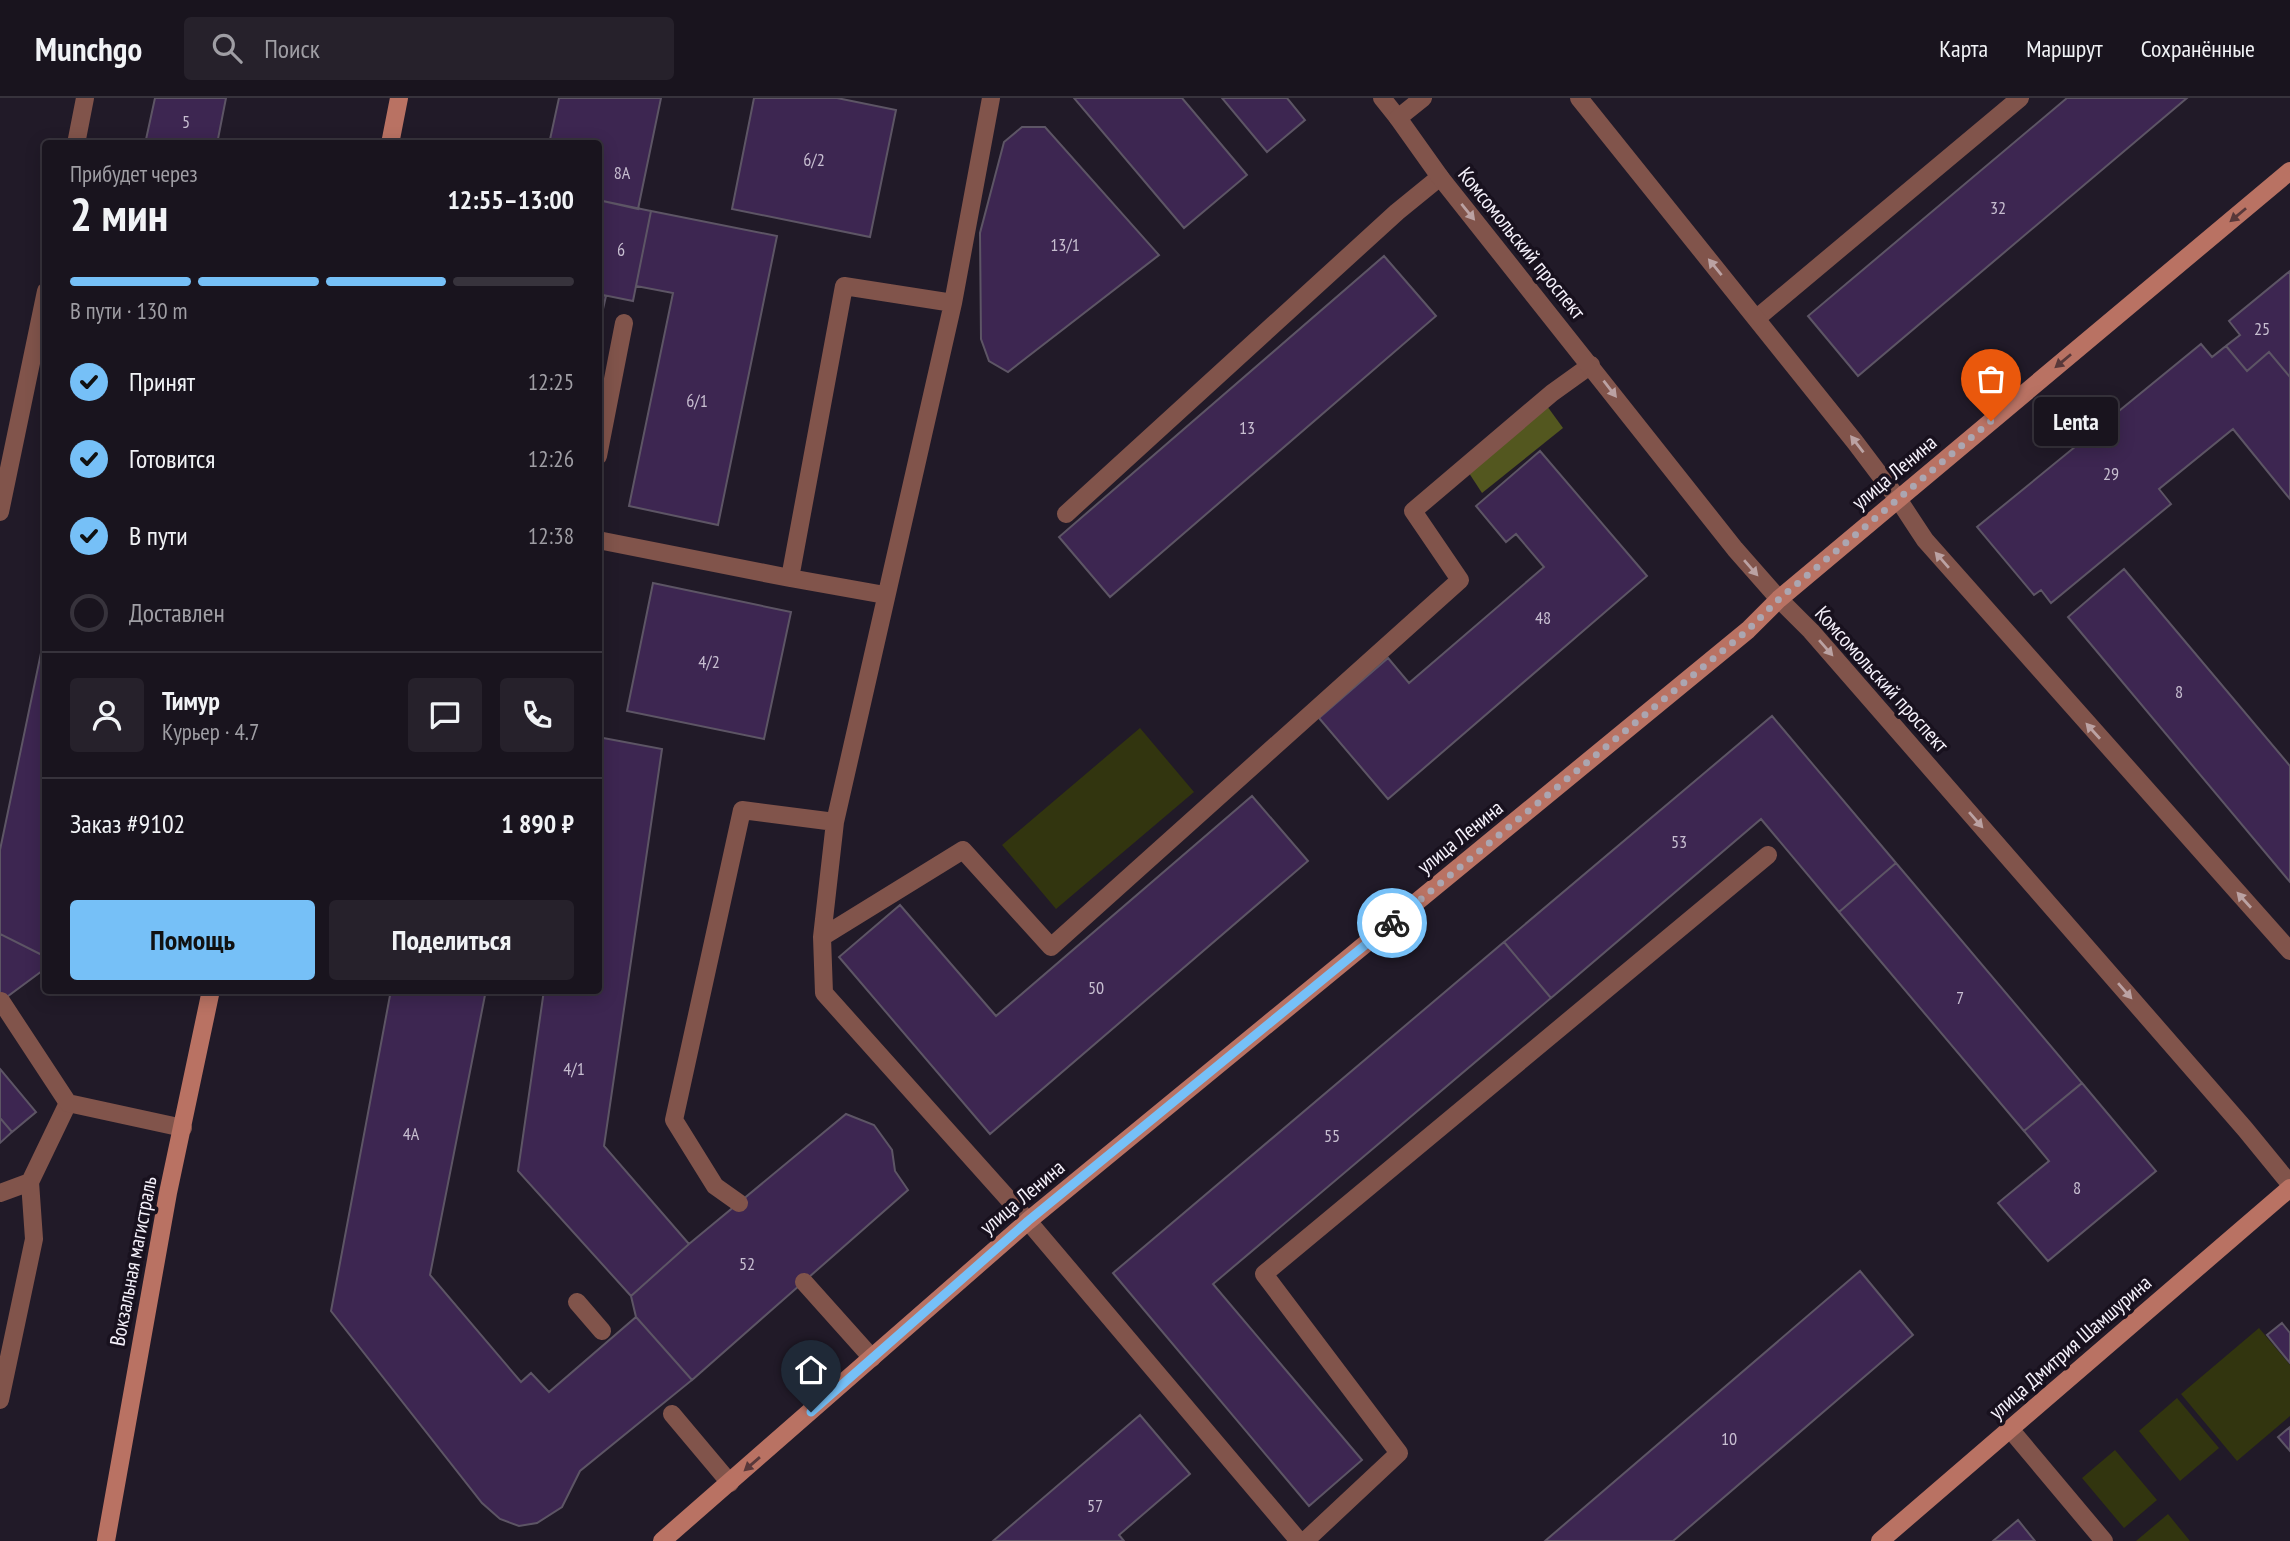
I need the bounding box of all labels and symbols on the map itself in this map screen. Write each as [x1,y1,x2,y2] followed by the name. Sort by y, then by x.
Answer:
[182,110,190,133] house number: 5
[803,148,825,171] house number: 6/2
[614,161,631,184] house number: 8А
[1452,162,1592,325] street label: Комсомольский проспект
[1990,196,2006,219] house number: 32
[1460,203,1475,220] one-way arrow
[2229,207,2246,222] one-way arrow
[1050,233,1080,256] house number: 13/1
[617,238,625,261] house number: 6
[1708,258,1723,275] one-way arrow
[2254,317,2270,340] house number: 25
[1961,349,2021,421] pin
[2054,353,2072,369] one-way arrow
[1603,380,1618,398] one-way arrow
[686,389,708,412] house number: 6/1
[2033,396,2117,446] callout: Lenta
[1239,416,1255,439] house number: 13
[1846,429,1942,515] street label: улица Ленина
[1850,436,1865,454] one-way arrow
[2103,462,2119,485] house number: 29
[1934,551,1950,569] one-way arrow
[1743,559,1759,577] one-way arrow
[1809,600,1955,758] street label: Комсомольский проспект
[1535,606,1551,629] house number: 48
[1818,639,1834,657] one-way arrow
[698,650,720,673] house number: 4/2
[2175,680,2183,703] house number: 8
[2085,722,2101,739] one-way arrow
[1412,794,1508,880] street label: улица Ленина
[1968,811,1983,828] one-way arrow
[1671,830,1687,853] house number: 53
[1357,888,1427,958] courier
[2237,892,2253,909] one-way arrow
[1088,976,1104,999] house number: 50
[2117,982,2133,1000] one-way arrow
[1956,986,1964,1009] house number: 7
[563,1057,585,1080] house number: 4/1
[403,1122,420,1145] house number: 4А
[1324,1124,1340,1147] house number: 55
[974,1154,1070,1240] street label: улица Ленина
[103,1174,163,1348] street label: Вокзальная магистраль
[2073,1176,2081,1199] house number: 8
[739,1252,755,1275] house number: 52
[1983,1269,2157,1425] street label: улица Дмитрия Шамшурина
[781,1340,841,1412] pin
[1721,1427,1737,1450] house number: 10
[743,1456,761,1472] one-way arrow
[1087,1494,1103,1517] house number: 57

